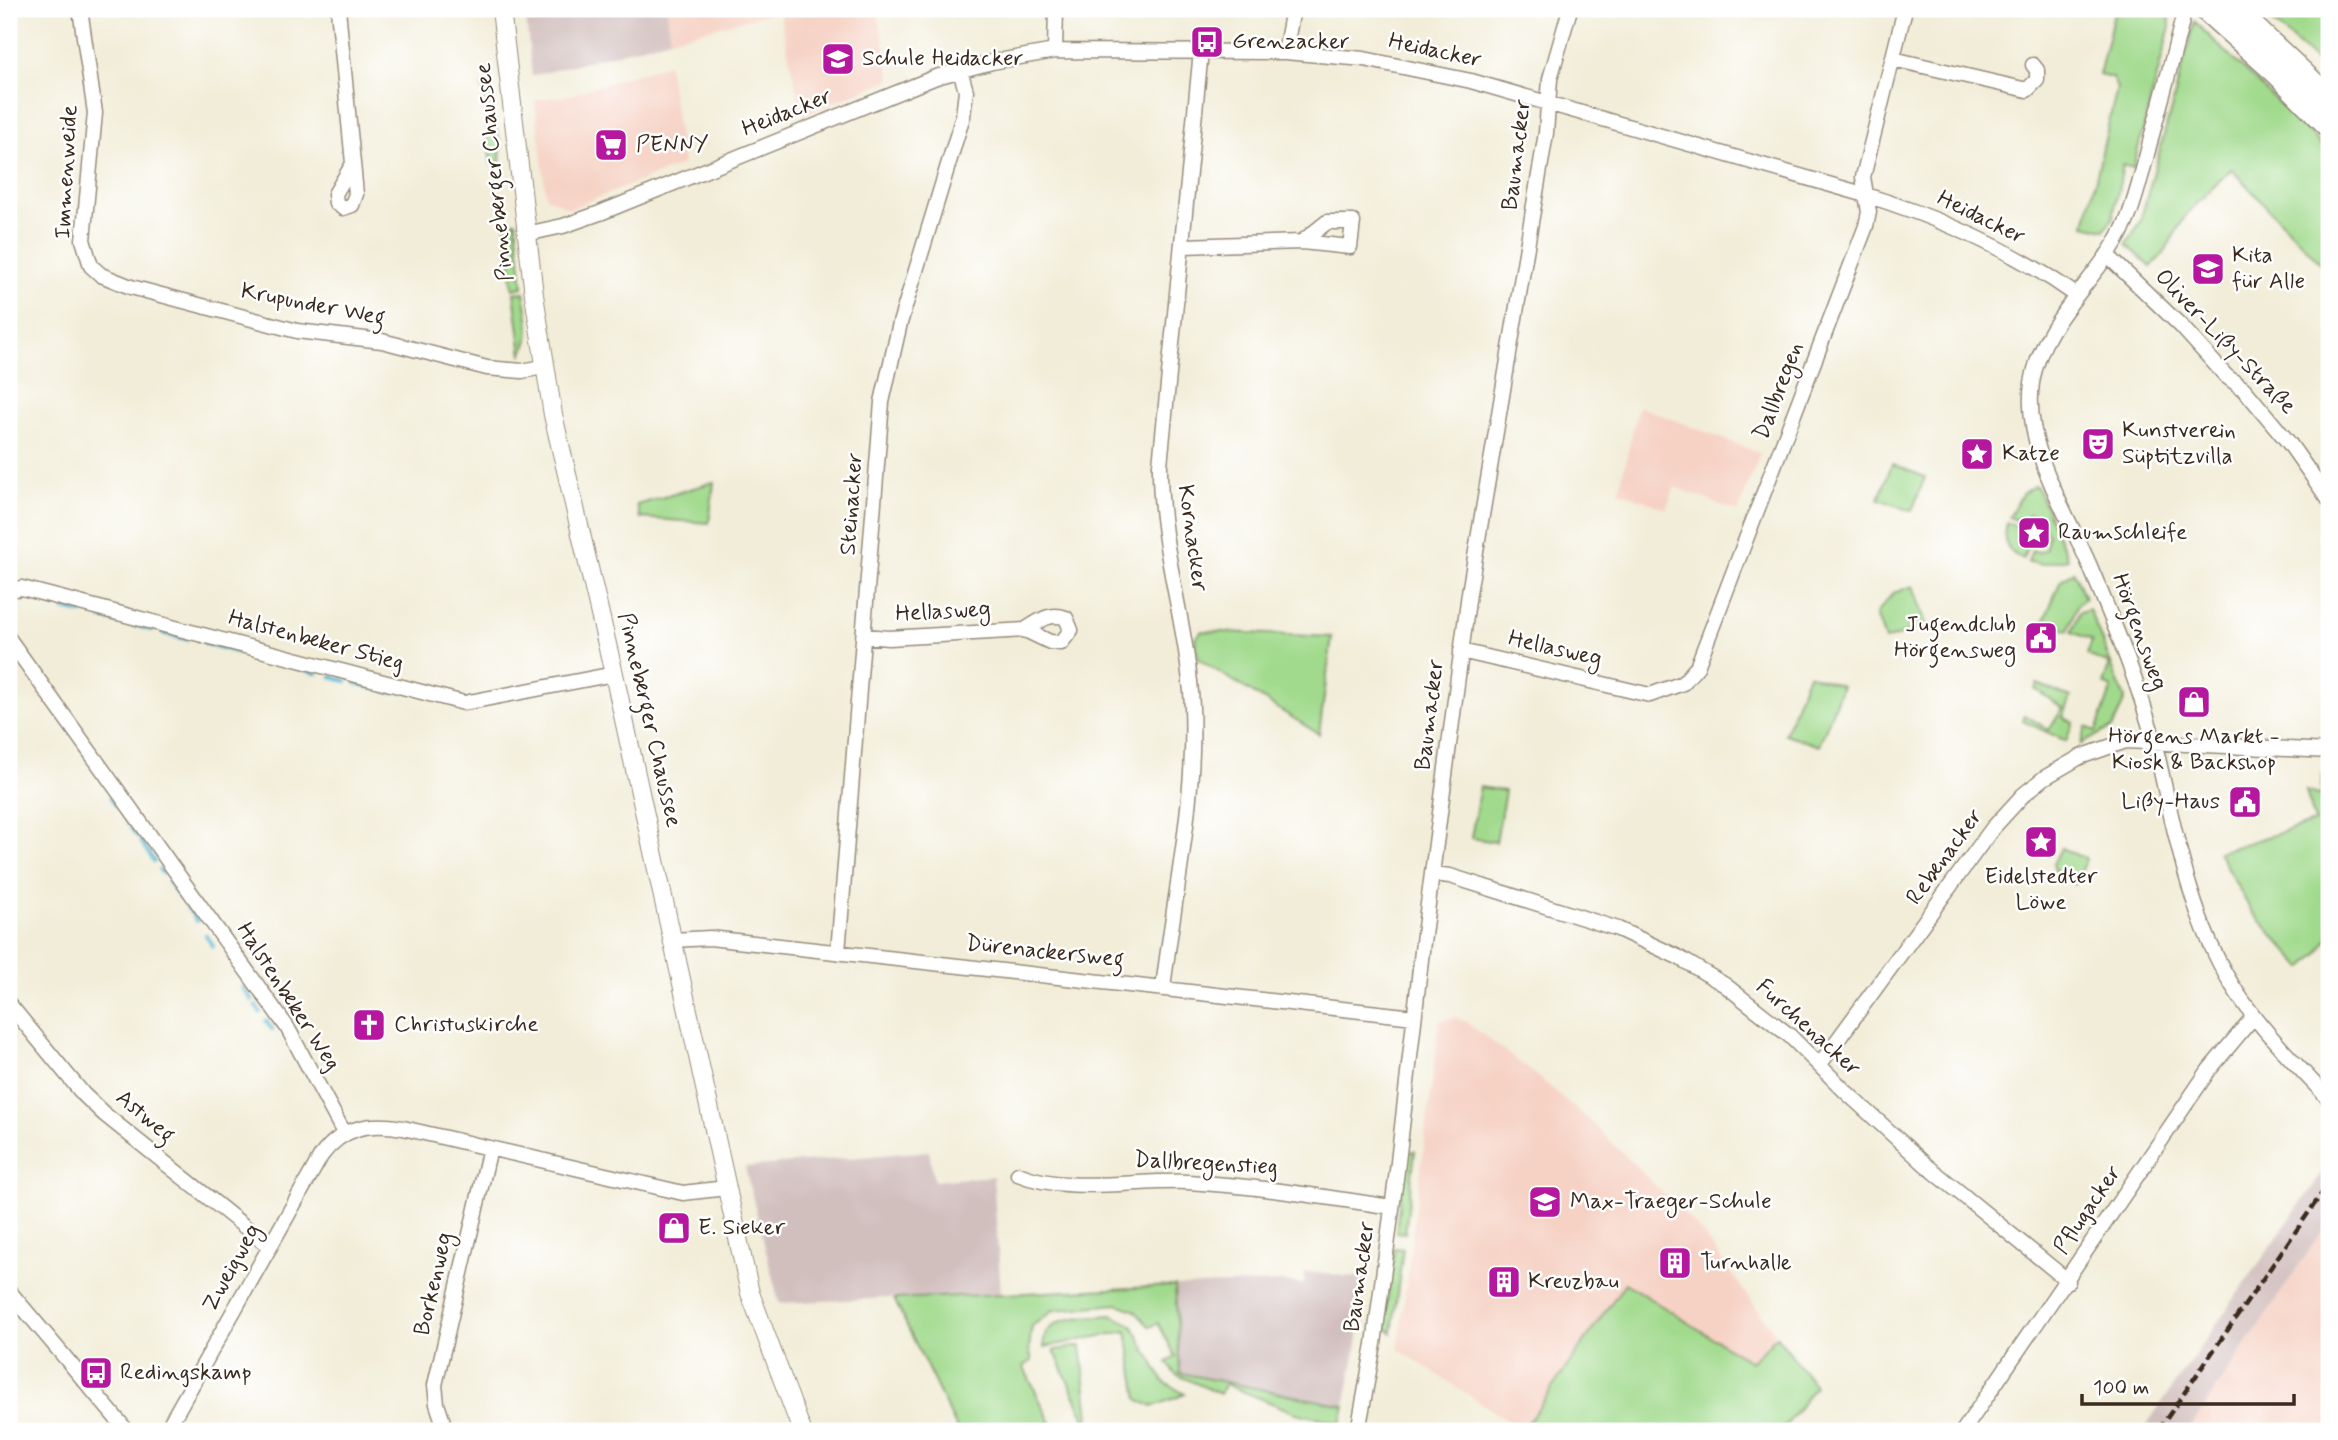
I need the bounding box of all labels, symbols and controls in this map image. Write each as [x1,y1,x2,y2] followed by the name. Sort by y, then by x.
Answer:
[1188,23,1226,61] bus stop icon: Grenzacker
[1386,26,1485,76] street label: Heidacker
[1232,27,1350,57] place label: Grenzacker
[819,40,857,78] school or university icon: Schule Heidacker
[862,44,1024,74] place label: Schule Heidacker
[469,61,523,283] street label: Pinneberger Chaussee
[738,81,837,145] street label: Heidacker
[1495,98,1539,212] street label: Baumacker
[49,104,85,240] street label: Immenweide
[592,126,630,164] supermarket icon: PENNY
[636,130,709,160] place label: PENNY
[1932,184,2030,252] street label: Heidacker
[2232,241,2305,297] place label: Kita für Alle
[2189,250,2227,288] school or university icon: Kita für Alle
[2148,263,2302,421] street label: Oliver-Lißy-Straße
[238,276,388,336] street label: Krupunder Weg
[1747,338,1813,445] street label: Dallbregen
[2122,416,2236,472] place label: Kunstverein Süptitzvilla
[2079,425,2117,463] theatre icon: Kunstverein Süptitzvilla
[1958,435,1996,473] place icon: Katze
[2002,439,2060,469] place label: Katze
[833,451,871,556] street label: Steinacker
[1170,483,1214,594] street label: Kornacker
[2015,514,2053,552] place icon: Raumschleife
[2058,518,2187,548] place label: Raumschleife
[2102,570,2174,695] street label: Hörgensweg
[895,595,991,631] street label: Hellasweg
[225,603,407,679] street label: Halstenbeker Stieg
[608,610,688,831] street label: Pinneberger Chaussee
[1894,610,2016,668] place label: Jugendclub Hörgensweg
[2022,619,2060,657] public building icon: Jugendclub Hörgensweg
[1505,624,1605,676] street label: Hellasweg
[1408,658,1452,772] street label: Baumacker
[2175,683,2213,721] shop icon: Hörgens Markt - Kiosk & Backshop
[2108,722,2280,778] place label: Hörgens Markt - Kiosk & Backshop
[2226,783,2264,821] public building icon: Lißy-Haus
[2121,787,2220,817] place label: Lißy-Haus
[1900,802,1990,911] street label: Rebenacker
[2022,823,2060,861] place icon: Eidelstedter Löwe
[1984,862,2098,918] place label: Eidelstedter Löwe
[229,917,347,1077] street label: Halstenbeker Weg
[964,929,1126,977] street label: Dürenackersweg
[1749,973,1867,1084] street label: Furchenacker
[350,1006,388,1044] church icon: Christuskirche
[394,1010,539,1040] place label: Christuskirche
[108,1083,181,1152] street label: Astweg
[1133,1145,1279,1185] street label: Dallbregenstieg
[2047,1159,2129,1261] street label: Pflugacker
[1526,1183,1564,1221] school or university icon: Max-Traeger-Schule
[1570,1187,1772,1219] place label: Max-Traeger-Schule
[655,1209,693,1247] shop icon: E. Sieker
[698,1213,786,1243] place label: E. Sieker
[196,1219,270,1318] street label: Zweigweg
[1337,1219,1383,1334] street label: Baumacker
[408,1229,462,1339] street label: Borkenweg
[1656,1244,1694,1282] building icon: Turnhalle
[1700,1248,1792,1278] place label: Turnhalle
[1485,1263,1523,1301] building icon: Kreuzbau
[1528,1267,1619,1297] place label: Kreuzbau
[77,1354,115,1392] bus stop icon: Redingskamp
[120,1358,252,1388] place label: Redingskamp
[2082,1363,2294,1407] scale bar
[2093,1374,2149,1402] text: 100 m

